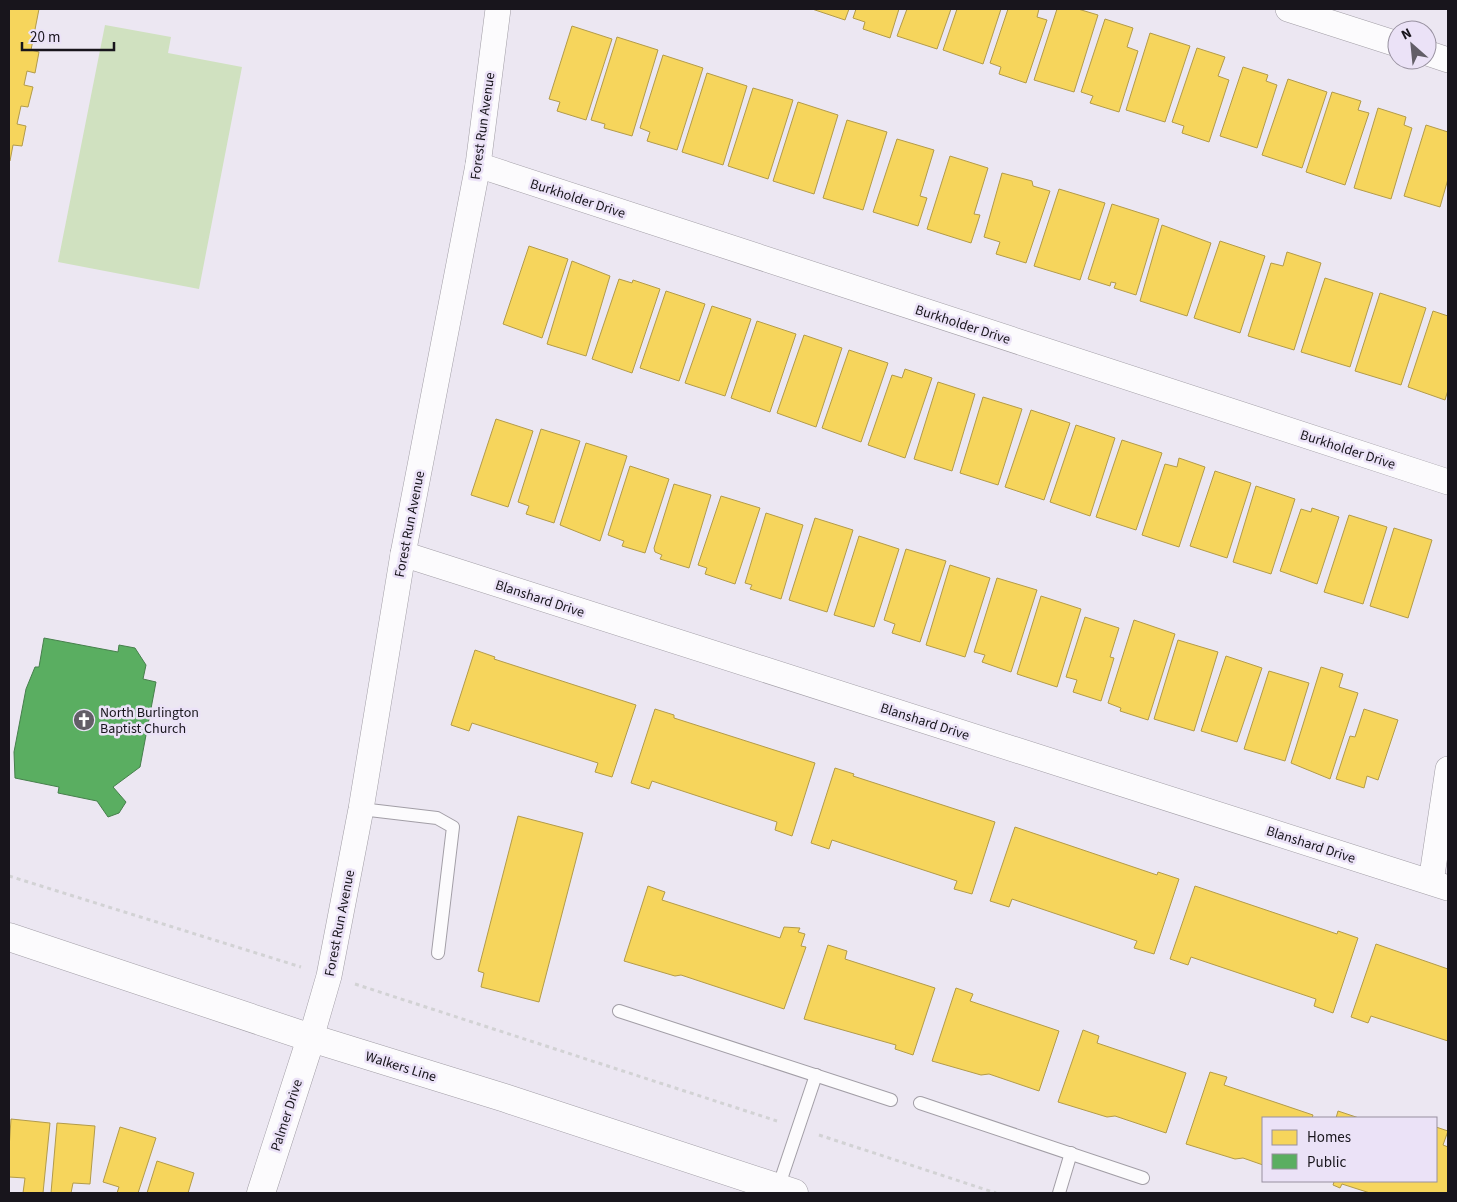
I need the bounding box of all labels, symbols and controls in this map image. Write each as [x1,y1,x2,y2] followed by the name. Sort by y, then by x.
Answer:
[22,20,115,52] scale bar
[1387,20,1437,70] north arrow
[1398,23,1415,45] text: N
[30,27,60,48] text: 20 m
[466,71,500,181] street label: Forest Run Avenue
[527,174,628,224] street label: Burkholder Drive
[912,300,1013,350] street label: Burkholder Drive
[1297,425,1398,475] street label: Burkholder Drive
[390,469,430,579] street label: Forest Run Avenue
[493,575,587,623] street label: Blanshard Drive
[878,698,972,746] street label: Blanshard Drive
[100,703,199,739] place label: North Burlington Baptist Church
[72,708,96,732] church icon: North Burlington Baptist Church
[1264,821,1358,869] street label: Blanshard Drive
[320,868,360,978] street label: Forest Run Avenue
[363,1047,439,1087] street label: Walkers Line
[266,1077,308,1154] street label: Palmer Drive
[1262,1117,1437,1182] legend
[1307,1127,1351,1148] text: Homes
[1307,1152,1346,1173] text: Public

